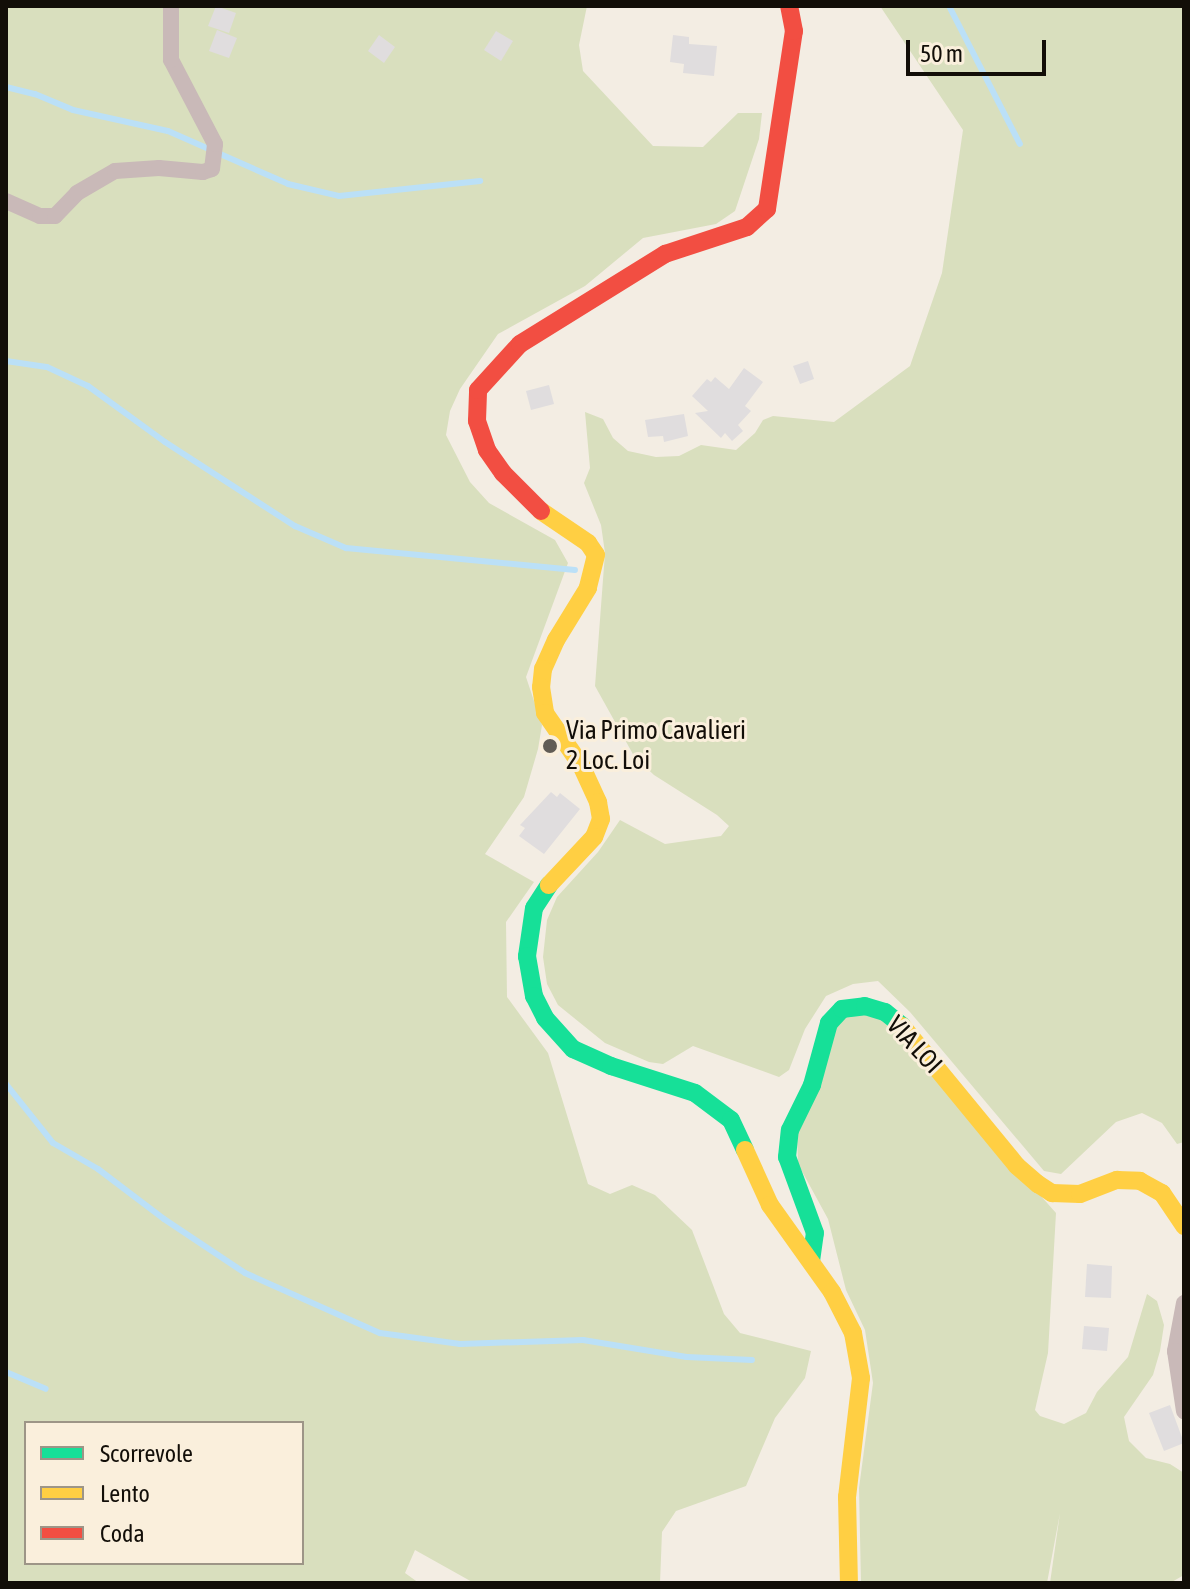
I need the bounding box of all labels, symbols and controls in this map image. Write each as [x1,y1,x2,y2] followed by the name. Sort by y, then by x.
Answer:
[910,24,1050,74] scale bar
[920,40,963,67] text: 50 m
[566,715,746,776] place label: Via Primo Cavalieri 2 Loc. Loi
[541,737,559,755] marker: Via Primo Cavalieri 2 Loc. Loi
[880,1010,948,1080] street label: VIA LOI
[24,1421,304,1565] legend
[100,1440,193,1467] text: Scorrevole
[100,1480,150,1507] text: Lento
[100,1520,145,1547] text: Coda

